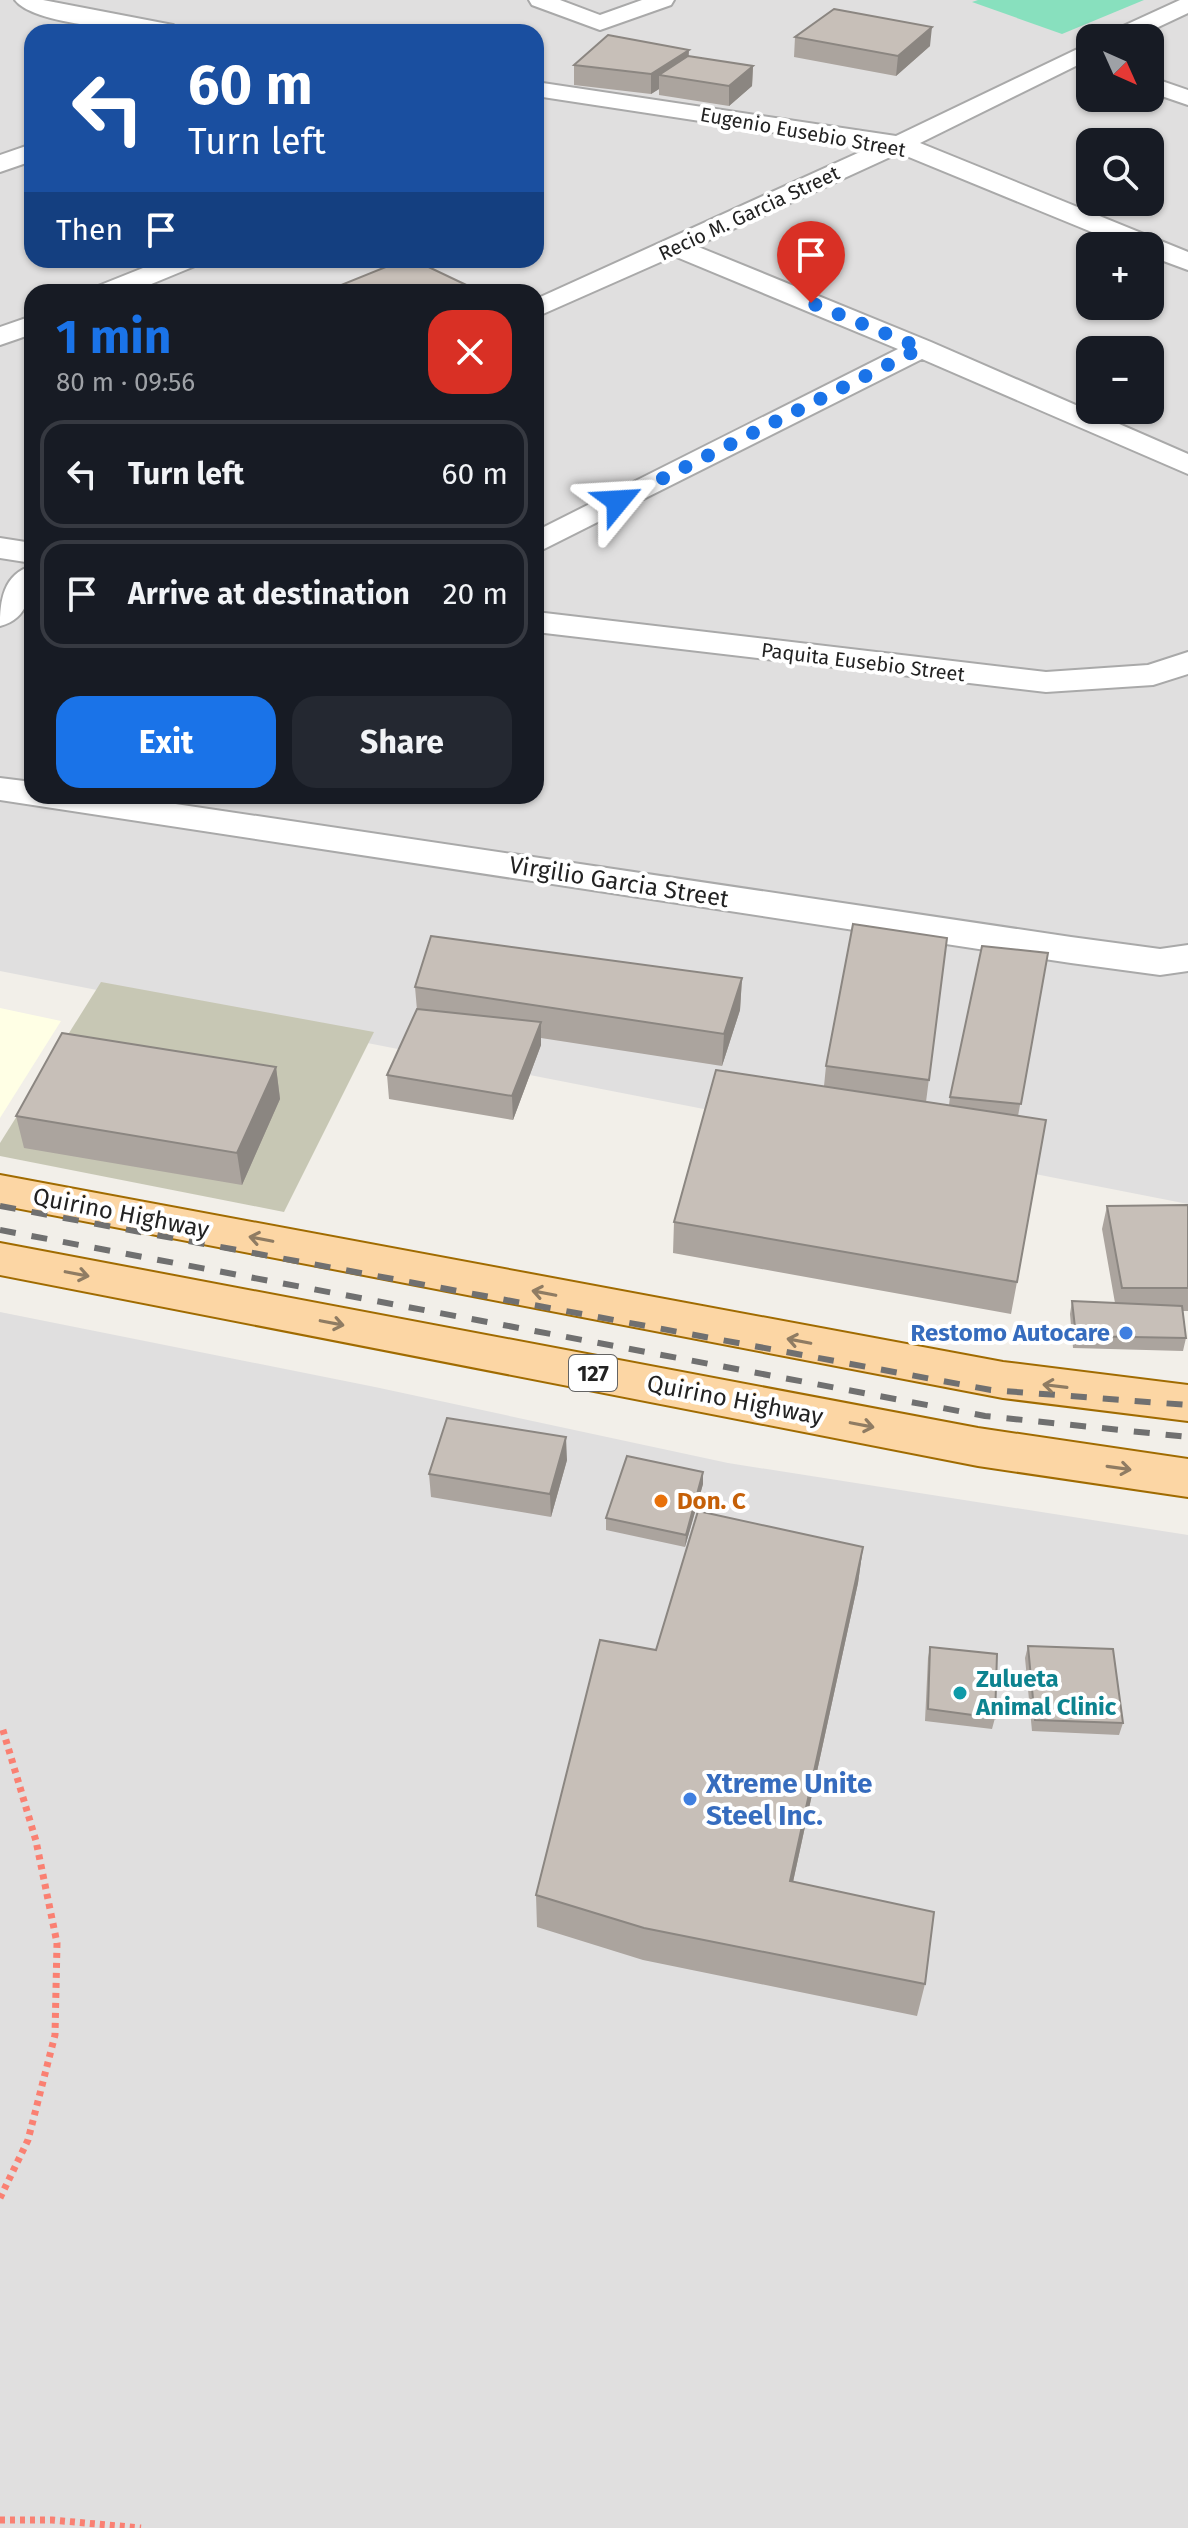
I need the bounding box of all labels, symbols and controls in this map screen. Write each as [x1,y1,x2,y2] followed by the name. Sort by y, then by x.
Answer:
[1076,24,1164,112] north arrow
[1076,24,1164,424] map controls
[188,52,313,119] text: 60 m
[56,56,160,160] icon: left
[698,102,908,162] street label: Eugenio Eusebio Street
[188,120,326,164] text: Turn left
[1076,128,1164,216] button: search
[655,160,844,265] street label: Recio M. Garcia Street
[139,208,183,252] icon: arrive
[56,212,123,248] text: Then
[777,221,845,303] pin
[1076,232,1164,320] button: +
[789,233,833,277] icon: arrive
[56,308,171,366] text: 1 min
[428,310,512,394] button: close
[1076,336,1164,424] button: −
[56,367,195,398] text: 80 m · 09:56
[60,452,104,496] icon: left
[128,456,244,492] text: Turn left
[442,456,508,492] text: 60 m
[576,459,660,543] position arrow
[60,572,104,616] icon: arrive
[128,576,410,612] text: Arrive at destination
[443,576,508,612] text: 20 m
[760,638,967,686] street label: Paquita Eusebio Street
[56,696,276,788] button: Exit
[292,696,512,788] button: Share
[507,851,731,913] street label: Virgilio Garcia Street
[31,1182,212,1244] street label: Quirino Highway
[248,1231,274,1246] one-way arrow
[63,1267,89,1282] one-way arrow
[531,1285,557,1300] one-way arrow
[319,1316,344,1331] one-way arrow
[911,1319,1110,1347] place label: Restomo Autocare
[1117,1324,1135,1342] marker: Restomo Autocare
[787,1333,812,1348] one-way arrow
[569,1355,617,1391] road number: 127
[645,1369,826,1431] street label: Quirino Highway
[1042,1379,1069,1394] one-way arrow
[849,1418,874,1433] one-way arrow
[1105,1461,1131,1476] one-way arrow
[677,1487,746,1515] place label: Don. C
[652,1492,670,1510] marker: Don. C
[975,1665,1117,1721] place label: Zulueta Animal Clinic
[951,1684,969,1702] marker: Zulueta Animal Clinic
[705,1767,872,1832] place label: Xtreme Unite Steel Inc.
[681,1790,699,1808] marker: Xtreme Unite Steel Inc.

